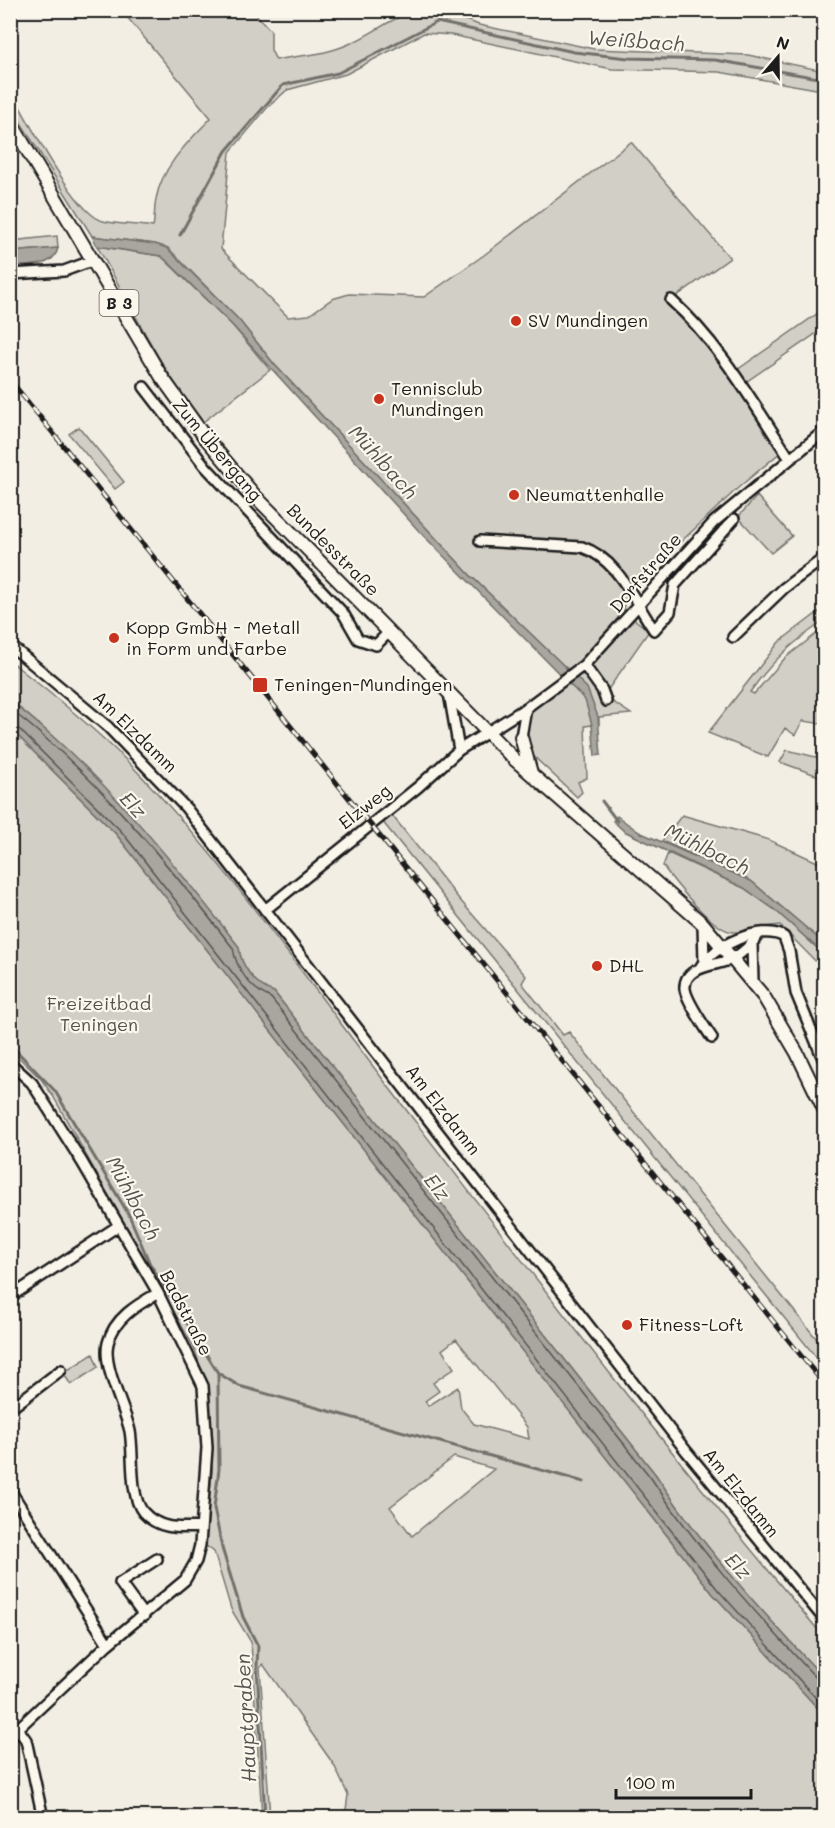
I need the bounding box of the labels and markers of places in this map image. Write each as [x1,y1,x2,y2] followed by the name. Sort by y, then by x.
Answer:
[528,308,648,332] place label: SV Mundingen
[509,314,523,328] marker: SV Mundingen
[391,376,484,421] place label: Tennisclub Mundingen
[372,392,386,406] marker: Tennisclub Mundingen
[526,482,664,506] place label: Neumattenhalle
[507,488,521,502] marker: Neumattenhalle
[126,615,300,660] place label: Kopp GmbH - Metall in Form und Farbe
[107,631,121,645] marker: Kopp GmbH - Metall in Form und Farbe
[274,672,452,696] place label: Teningen-Mundingen
[251,676,269,694] marker: Teningen-Mundingen
[609,953,644,977] place label: DHL
[590,959,604,973] marker: DHL
[639,1312,744,1336] place label: Fitness-Loft
[620,1318,634,1332] marker: Fitness-Loft

